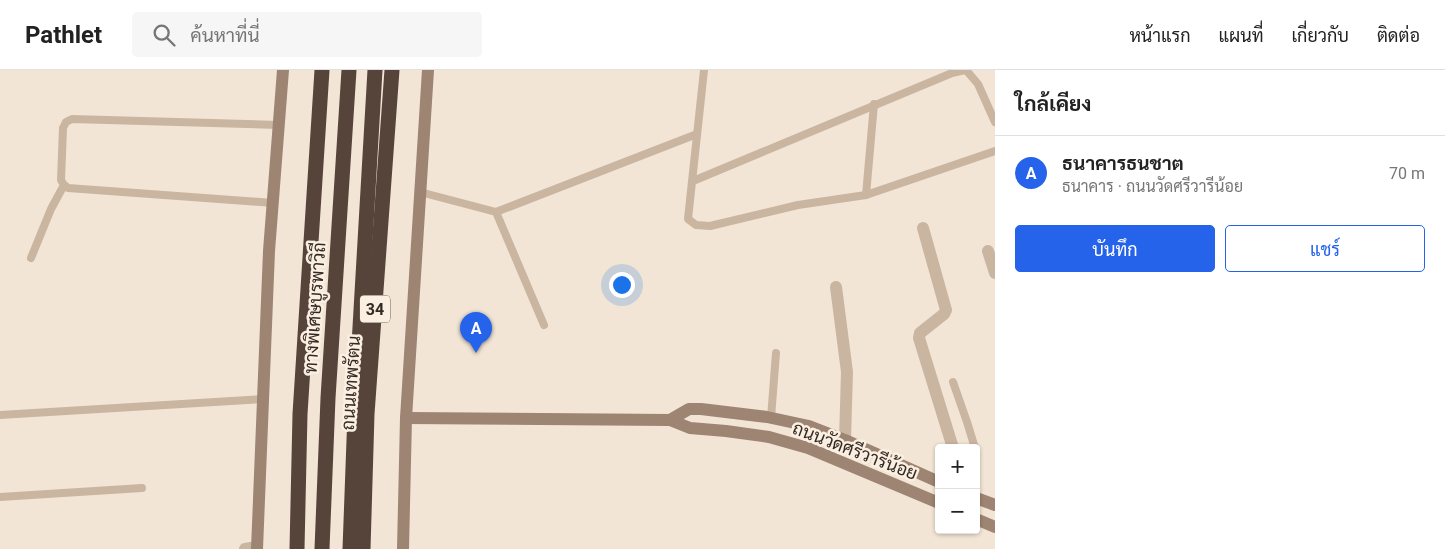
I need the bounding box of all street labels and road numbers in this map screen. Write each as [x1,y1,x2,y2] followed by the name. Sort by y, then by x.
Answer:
[297,241,333,375] street label: ทางพิเศษบูรพาวิถี
[360,295,390,322] road number: 34
[337,335,364,431] street label: ถนนเทพรัตน
[790,415,921,484] street label: ถนนวัดศรีวารีน้อย

